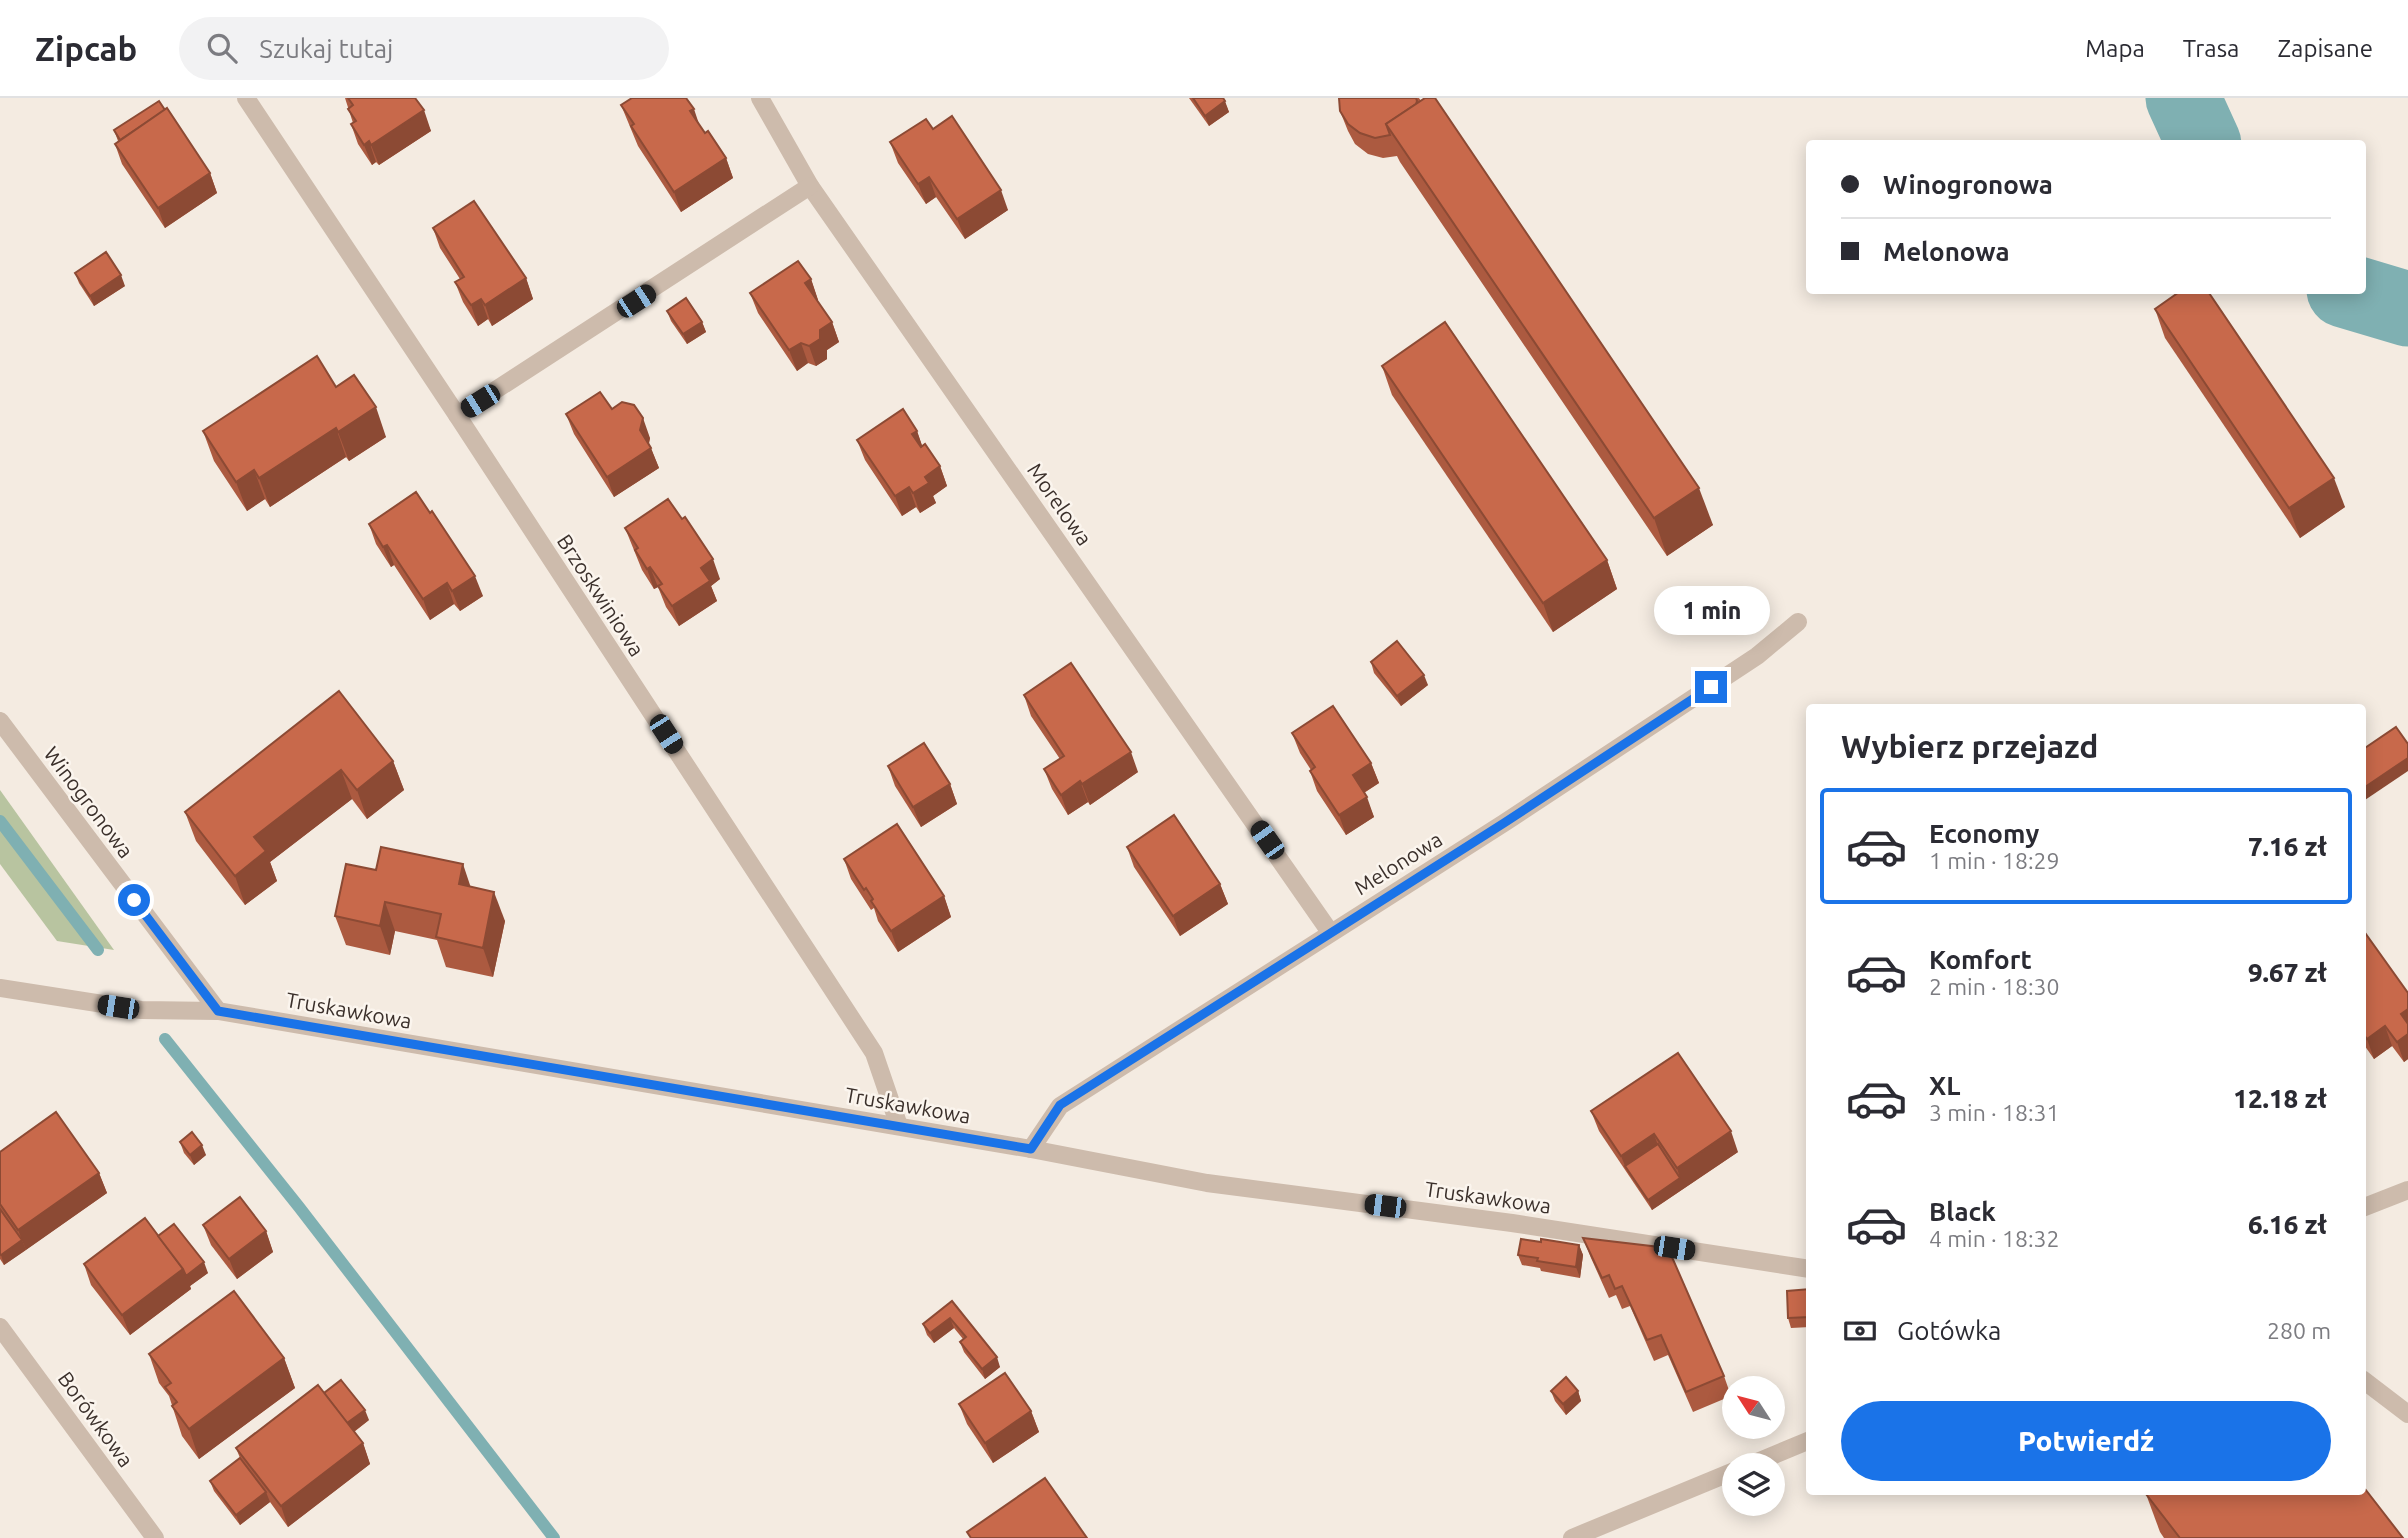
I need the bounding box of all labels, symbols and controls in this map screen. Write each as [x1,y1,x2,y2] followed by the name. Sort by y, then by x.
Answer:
[179,17,669,80] search box
[203,29,241,67] icon: search
[35,30,137,67] text: Zipcab
[259,34,393,63] text: Szukaj tutaj
[2085,35,2145,62] text: Mapa
[2183,35,2239,62] text: Trasa
[2277,35,2373,62] text: Zapisane
[1883,170,2053,199] text: Winogronowa
[1883,237,2010,266] text: Melonowa
[613,281,660,321] car
[457,381,504,421] car
[1023,458,1097,550] street label: Morelowa
[553,529,649,661] street label: Brzoskwiniowa
[1653,586,1769,634] callout: 1 min
[1683,598,1741,623] text: 1 min
[1695,671,1727,703] route end
[646,711,687,757] car
[1841,728,2099,764] text: Wybierz przejazd
[39,742,139,862] street label: Winogronowa
[1845,815,1908,878] icon: car
[1247,817,1288,863] car
[1929,819,2039,848] text: Economy
[1350,827,1446,899] street label: Melonowa
[2248,832,2327,861] text: 7.16 zł
[1929,848,2060,873] text: 1 min · 18:29
[118,884,150,916] route start
[1845,941,1908,1004] icon: car
[1929,945,2032,974] text: Komfort
[2248,958,2327,987] text: 9.67 zł
[1929,974,2060,999] text: 2 min · 18:30
[284,987,414,1033] street label: Truskawkowa
[96,993,141,1021] car
[1845,1067,1908,1130] icon: car
[1929,1071,1960,1100] text: XL
[843,1082,973,1128] street label: Truskawkowa
[2233,1084,2327,1113] text: 12.18 zł
[1929,1100,2060,1125] text: 3 min · 18:31
[1423,1176,1553,1218] street label: Truskawkowa
[1363,1193,1408,1219] car
[1845,1193,1908,1256] icon: car
[1929,1197,1996,1226] text: Black
[2248,1210,2327,1239] text: 6.16 zł
[1929,1226,2060,1251] text: 4 min · 18:32
[1652,1234,1697,1262] car
[1841,1312,1879,1350] icon: cash
[1897,1316,2001,1345] text: Gotówka
[2267,1318,2331,1343] text: 280 m
[53,1367,139,1471] street label: Borówkowa
[1722,1376,1785,1438] north arrow
[1722,1376,1785,1516] map controls
[1841,1401,2331,1481] button: Potwierdź
[1722,1453,1785,1516] button: layers

